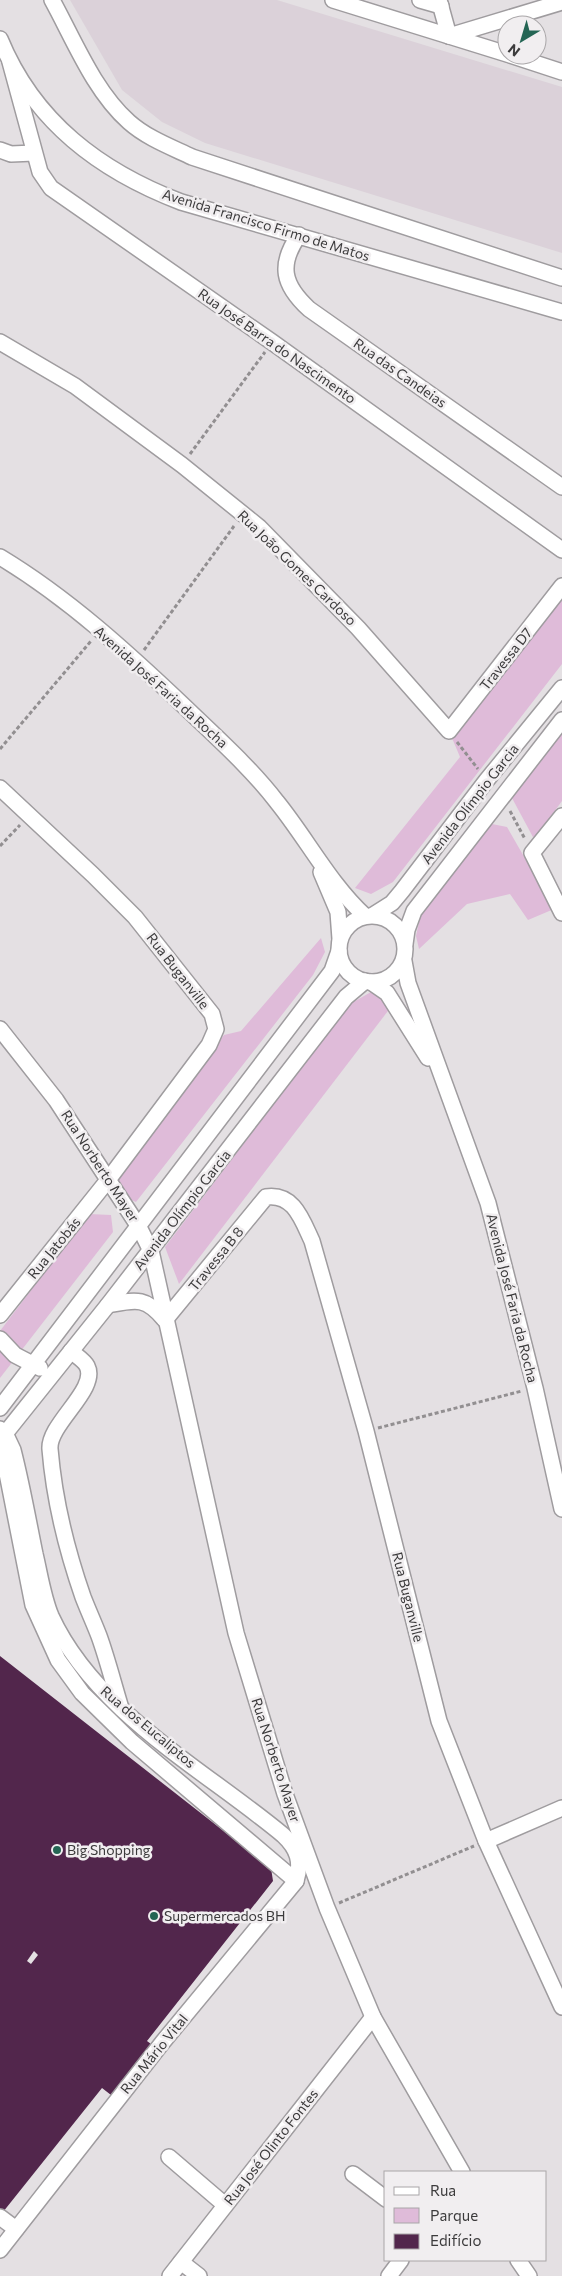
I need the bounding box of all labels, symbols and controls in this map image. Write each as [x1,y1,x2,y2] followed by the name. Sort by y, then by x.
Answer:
[497,15,547,65] north arrow
[504,41,523,61] text: N
[160,185,372,264] street label: Avenida Francisco Firmo de Matos
[195,284,359,407] street label: Rua José Barra do Nascimento
[351,334,450,411] street label: Rua das Candeias
[234,506,360,629] street label: Rua João Gomes Cardoso
[91,622,232,751] street label: Avenida José Faria da Rocha
[476,624,535,693] street label: Travessa D7
[417,740,522,867] street label: Avenida Olímpio Garcia
[143,929,213,1012] street label: Rua Buganville
[58,1107,143,1225] street label: Rua Norberto Mayer
[129,1146,234,1273] street label: Avenida Olímpio Garcia
[483,1212,542,1384] street label: Avenida José Faria da Rocha
[24,1213,84,1282] street label: Rua Jatobás
[185,1223,247,1294] street label: Travessa B 8
[389,1550,428,1644] street label: Rua Buganville
[97,1682,199,1771] street label: Rua dos Eucaliptos
[248,1695,305,1825] street label: Rua Norberto Mayer
[67,1841,151,1858] place label: Big Shopping
[51,1844,63,1856] marker: Big Shopping
[164,1907,285,1924] place label: Supermercados BH
[148,1910,160,1922] marker: Supermercados BH
[116,2010,191,2097] street label: Rua Mário Vital
[220,2085,321,2208] street label: Rua José Olinto Fontes
[384,2171,547,2261] legend
[430,2181,456,2199] text: Rua
[430,2206,478,2224] text: Parque
[430,2231,481,2249] text: Edifício

